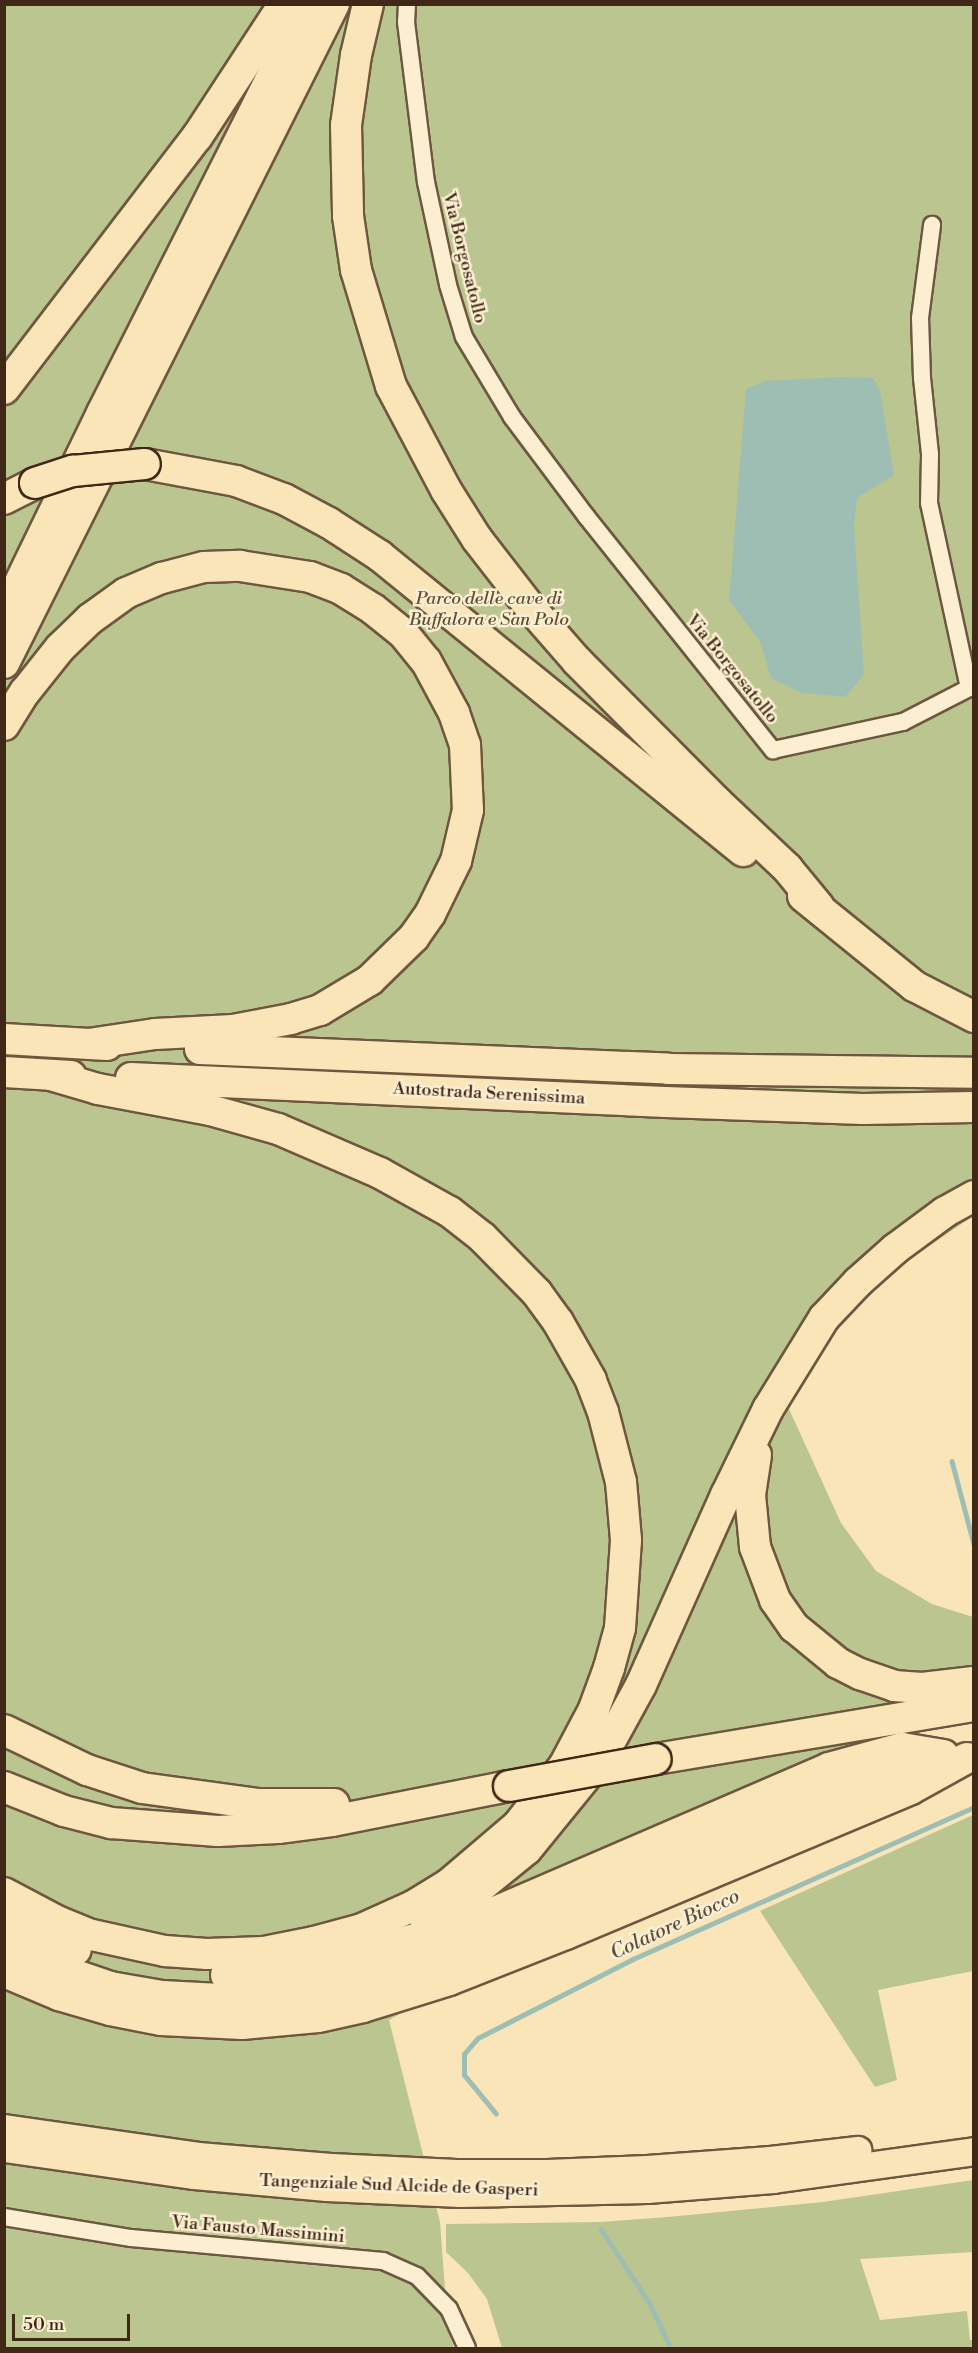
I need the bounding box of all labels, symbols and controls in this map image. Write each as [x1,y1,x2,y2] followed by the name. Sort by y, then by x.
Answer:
[437,190,491,326] street label: Via Borgosatollo
[409,589,569,632] park label: Parco delle cave di Buffalora e San Polo
[681,610,783,728] street label: Via Borgosatollo
[392,1078,586,1110] street label: Autostrada Serenissima
[607,1885,743,1965] water label: Colatore Biocco
[259,2170,539,2202] street label: Tangenziale Sud Alcide de Gasperi
[171,2212,345,2248] street label: Via Fausto Massimini
[15,2302,134,2340] scale bar
[23,2313,64,2336] text: 50 m

